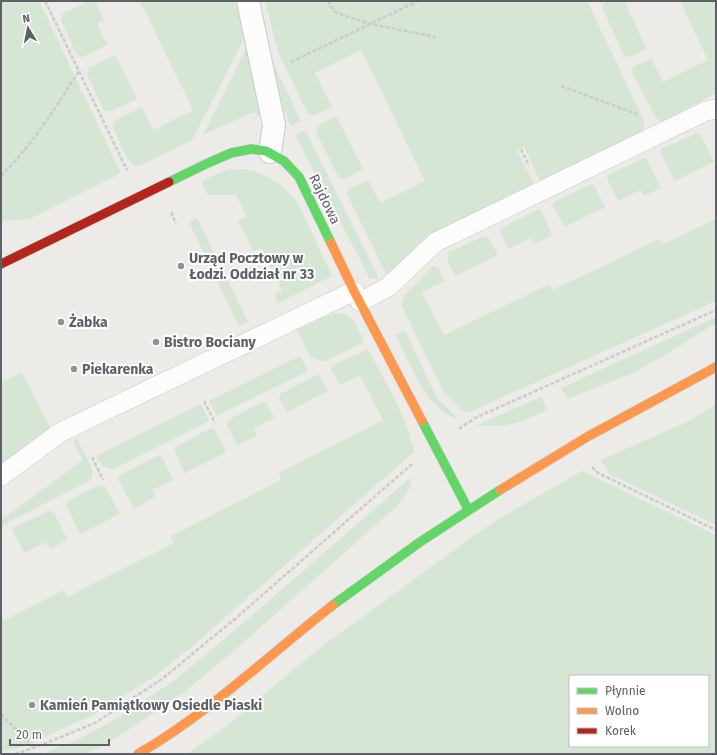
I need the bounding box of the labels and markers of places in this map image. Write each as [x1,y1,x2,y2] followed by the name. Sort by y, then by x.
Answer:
[189,250,314,283] place label: Urząd Pocztowy w Łodzi. Oddział nr 33
[176,261,186,271] marker: Urząd Pocztowy w Łodzi. Oddział nr 33
[69,313,108,331] place label: Żabka
[56,317,66,327] marker: Żabka
[164,334,257,351] place label: Bistro Bociany
[151,337,161,347] marker: Bistro Bociany
[82,361,154,378] place label: Piekarenka
[69,364,79,374] marker: Piekarenka
[40,697,262,714] place label: Kamień Pamiątkowy Osiedle Piaski
[27,700,37,710] marker: Kamień Pamiątkowy Osiedle Piaski

